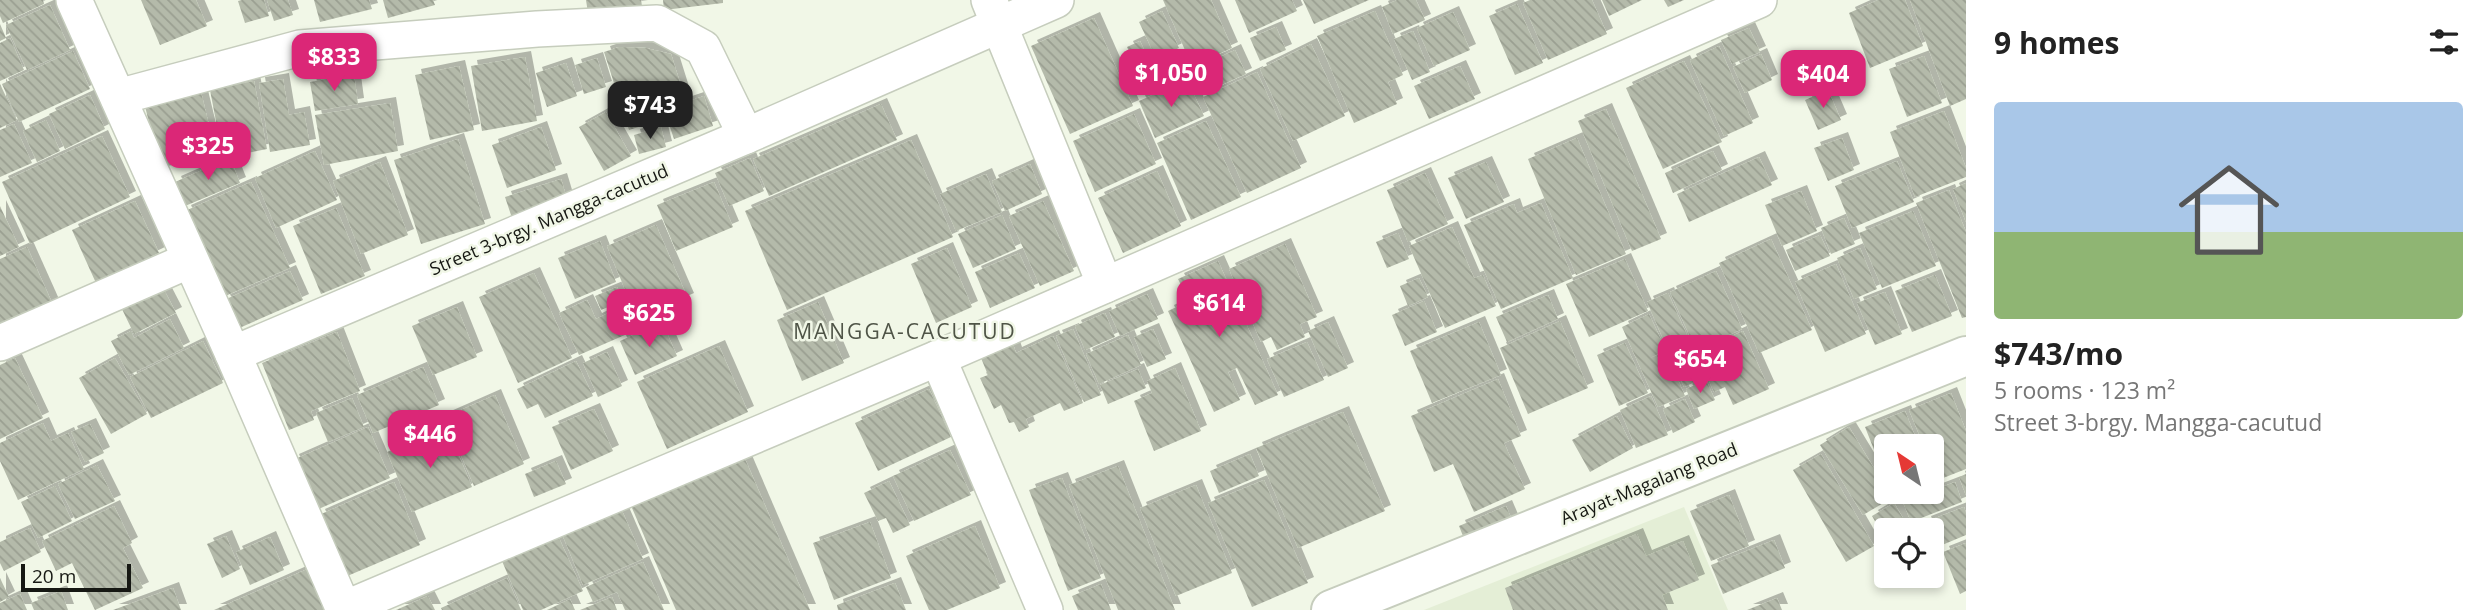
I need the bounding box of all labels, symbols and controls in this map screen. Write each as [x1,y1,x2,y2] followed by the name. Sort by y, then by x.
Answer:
[1994,22,2119,63] text: 9 homes
[2425,23,2463,61] icon: filters
[293,34,375,93] pin: $833
[308,40,360,72] text: $833
[1114,50,1228,109] pin: $1,050
[1782,50,1864,110] pin: $404
[1135,56,1207,88] text: $1,050
[1797,57,1849,89] text: $404
[609,82,691,141] pin: $743
[624,88,676,120] text: $743
[167,122,249,182] pin: $325
[182,129,234,161] text: $325
[2166,147,2292,273] icon: home
[426,158,672,280] street label: Street 3-brgy. Mangga-cacutud
[1178,280,1260,339] pin: $614
[1193,286,1245,318] text: $614
[608,290,690,349] pin: $625
[623,296,675,328] text: $625
[793,317,1017,345] district label: MANGGA-CACUTUD
[1994,333,2123,374] text: $743/mo
[1659,336,1741,395] pin: $654
[1674,342,1726,374] text: $654
[1994,374,2175,406] text: 5 rooms · 123 m²
[1994,406,2322,438] text: Street 3-brgy. Mangga-cacutud
[389,410,471,470] pin: $446
[404,417,456,449] text: $446
[1874,434,1944,504] north arrow
[1874,434,1944,588] map controls
[1557,437,1741,530] street label: Arayat-Magalang Road
[1874,518,1944,588] button: locate
[21,561,131,593] scale bar
[32,563,76,589] text: 20 m

